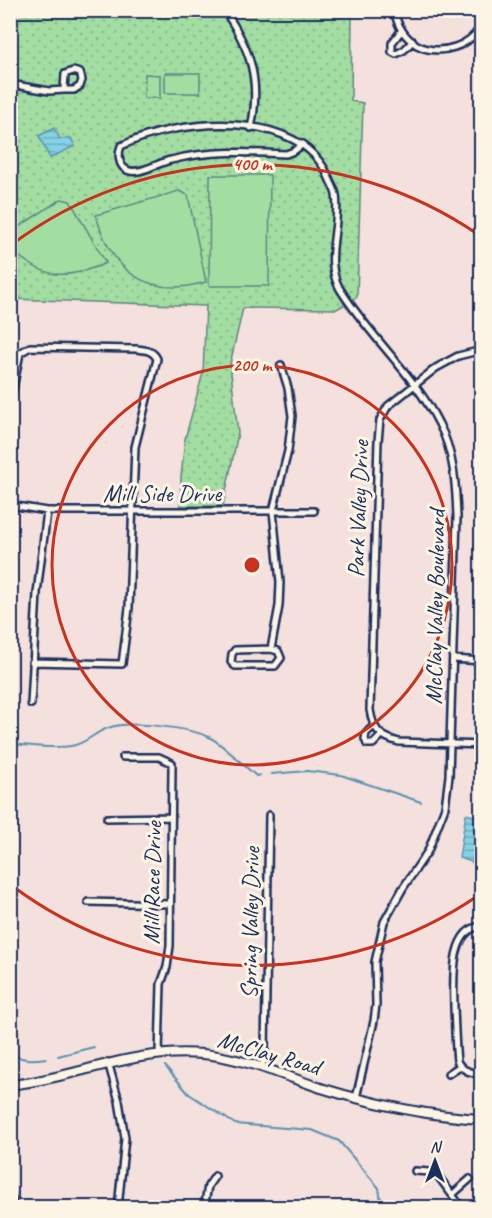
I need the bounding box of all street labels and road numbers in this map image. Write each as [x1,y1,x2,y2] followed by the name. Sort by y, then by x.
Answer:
[341,438,375,578] street label: Park Valley Drive
[103,478,223,508] street label: Mill Side Drive
[418,506,452,705] street label: McClay Valley Boulevard
[136,819,168,945] street label: Mill Race Drive
[234,845,266,999] street label: Spring Valley Drive
[214,1024,327,1083] street label: McClay Road

